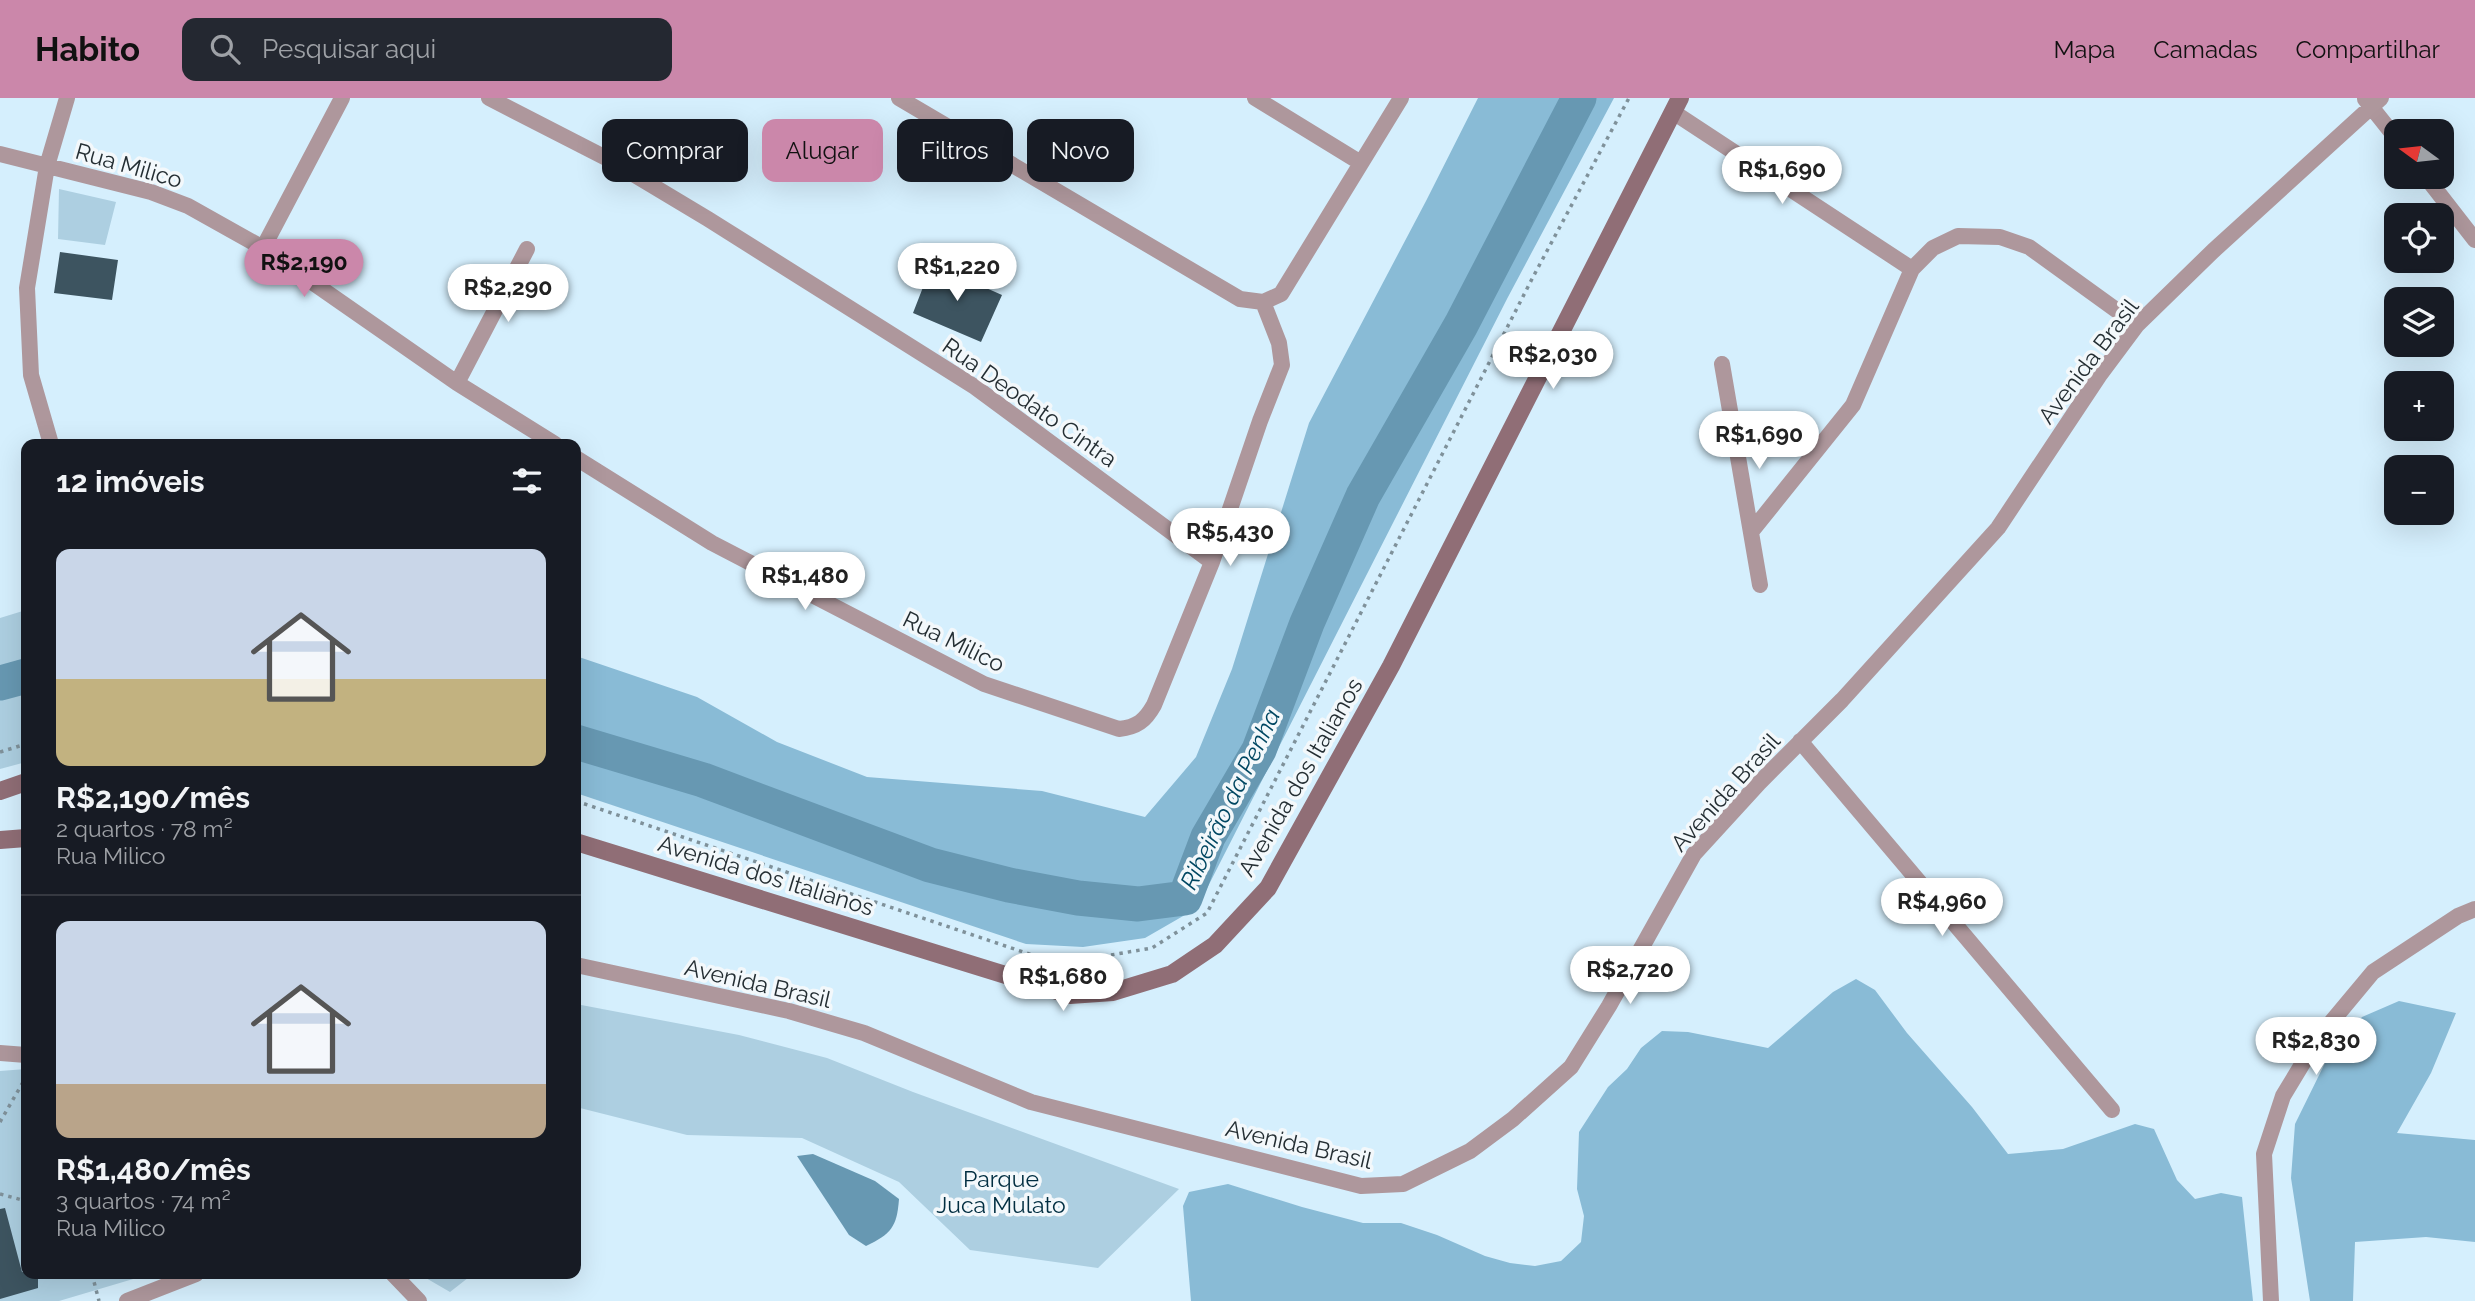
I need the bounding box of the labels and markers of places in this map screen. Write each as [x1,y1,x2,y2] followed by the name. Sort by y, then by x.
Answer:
[1717,146,1847,206] pin: R$1,690
[239,240,369,299] pin: R$2,190
[892,244,1022,303] pin: R$1,220
[443,264,573,324] pin: R$2,290
[1488,331,1618,391] pin: R$2,030
[1694,412,1824,471] pin: R$1,690
[1165,508,1295,568] pin: R$5,430
[740,552,870,612] pin: R$1,480
[1877,878,2007,938] pin: R$4,960
[1565,946,1695,1006] pin: R$2,720
[998,954,1128,1013] pin: R$1,680
[2251,1018,2381,1077] pin: R$2,830

